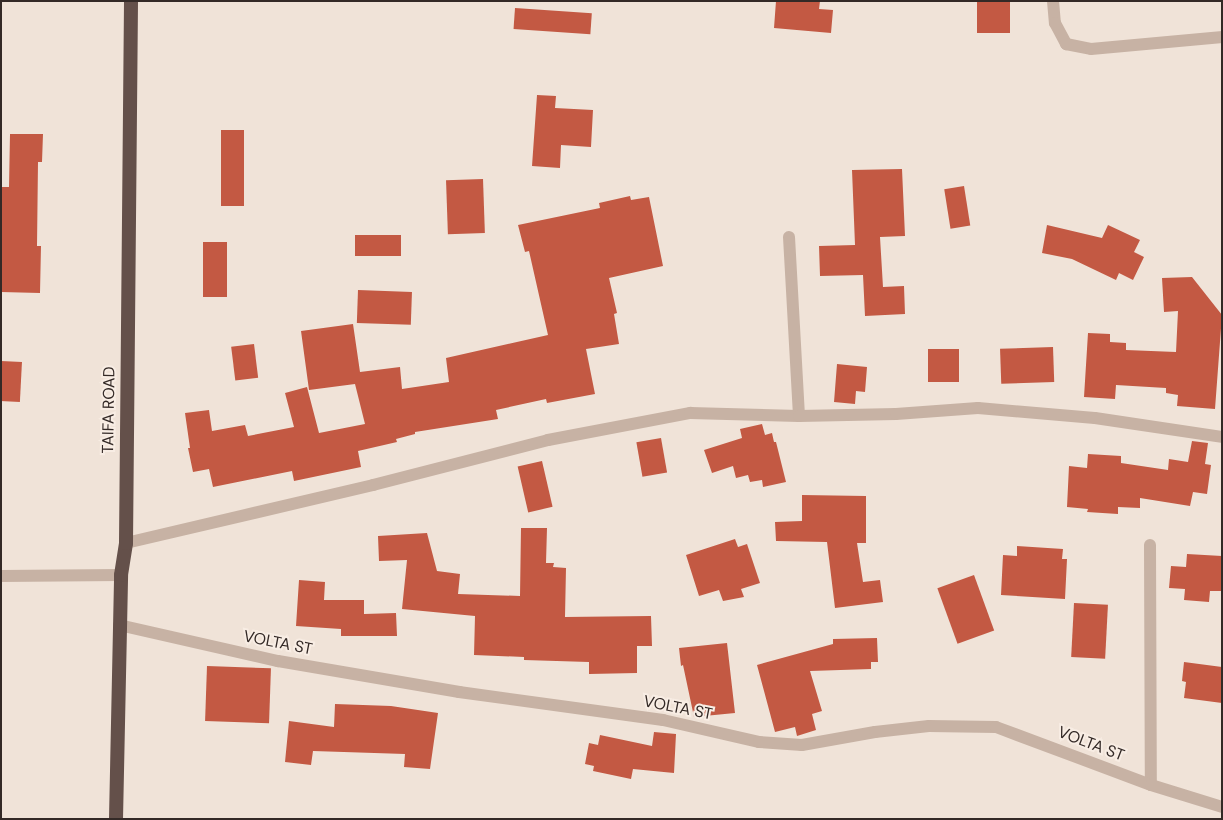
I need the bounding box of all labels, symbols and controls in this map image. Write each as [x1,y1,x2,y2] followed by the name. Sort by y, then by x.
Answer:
[99,366,119,454] street label: TAIFA ROAD
[242,627,314,659] street label: VOLTA ST
[642,692,714,724] street label: VOLTA ST
[1055,723,1127,765] street label: VOLTA ST

